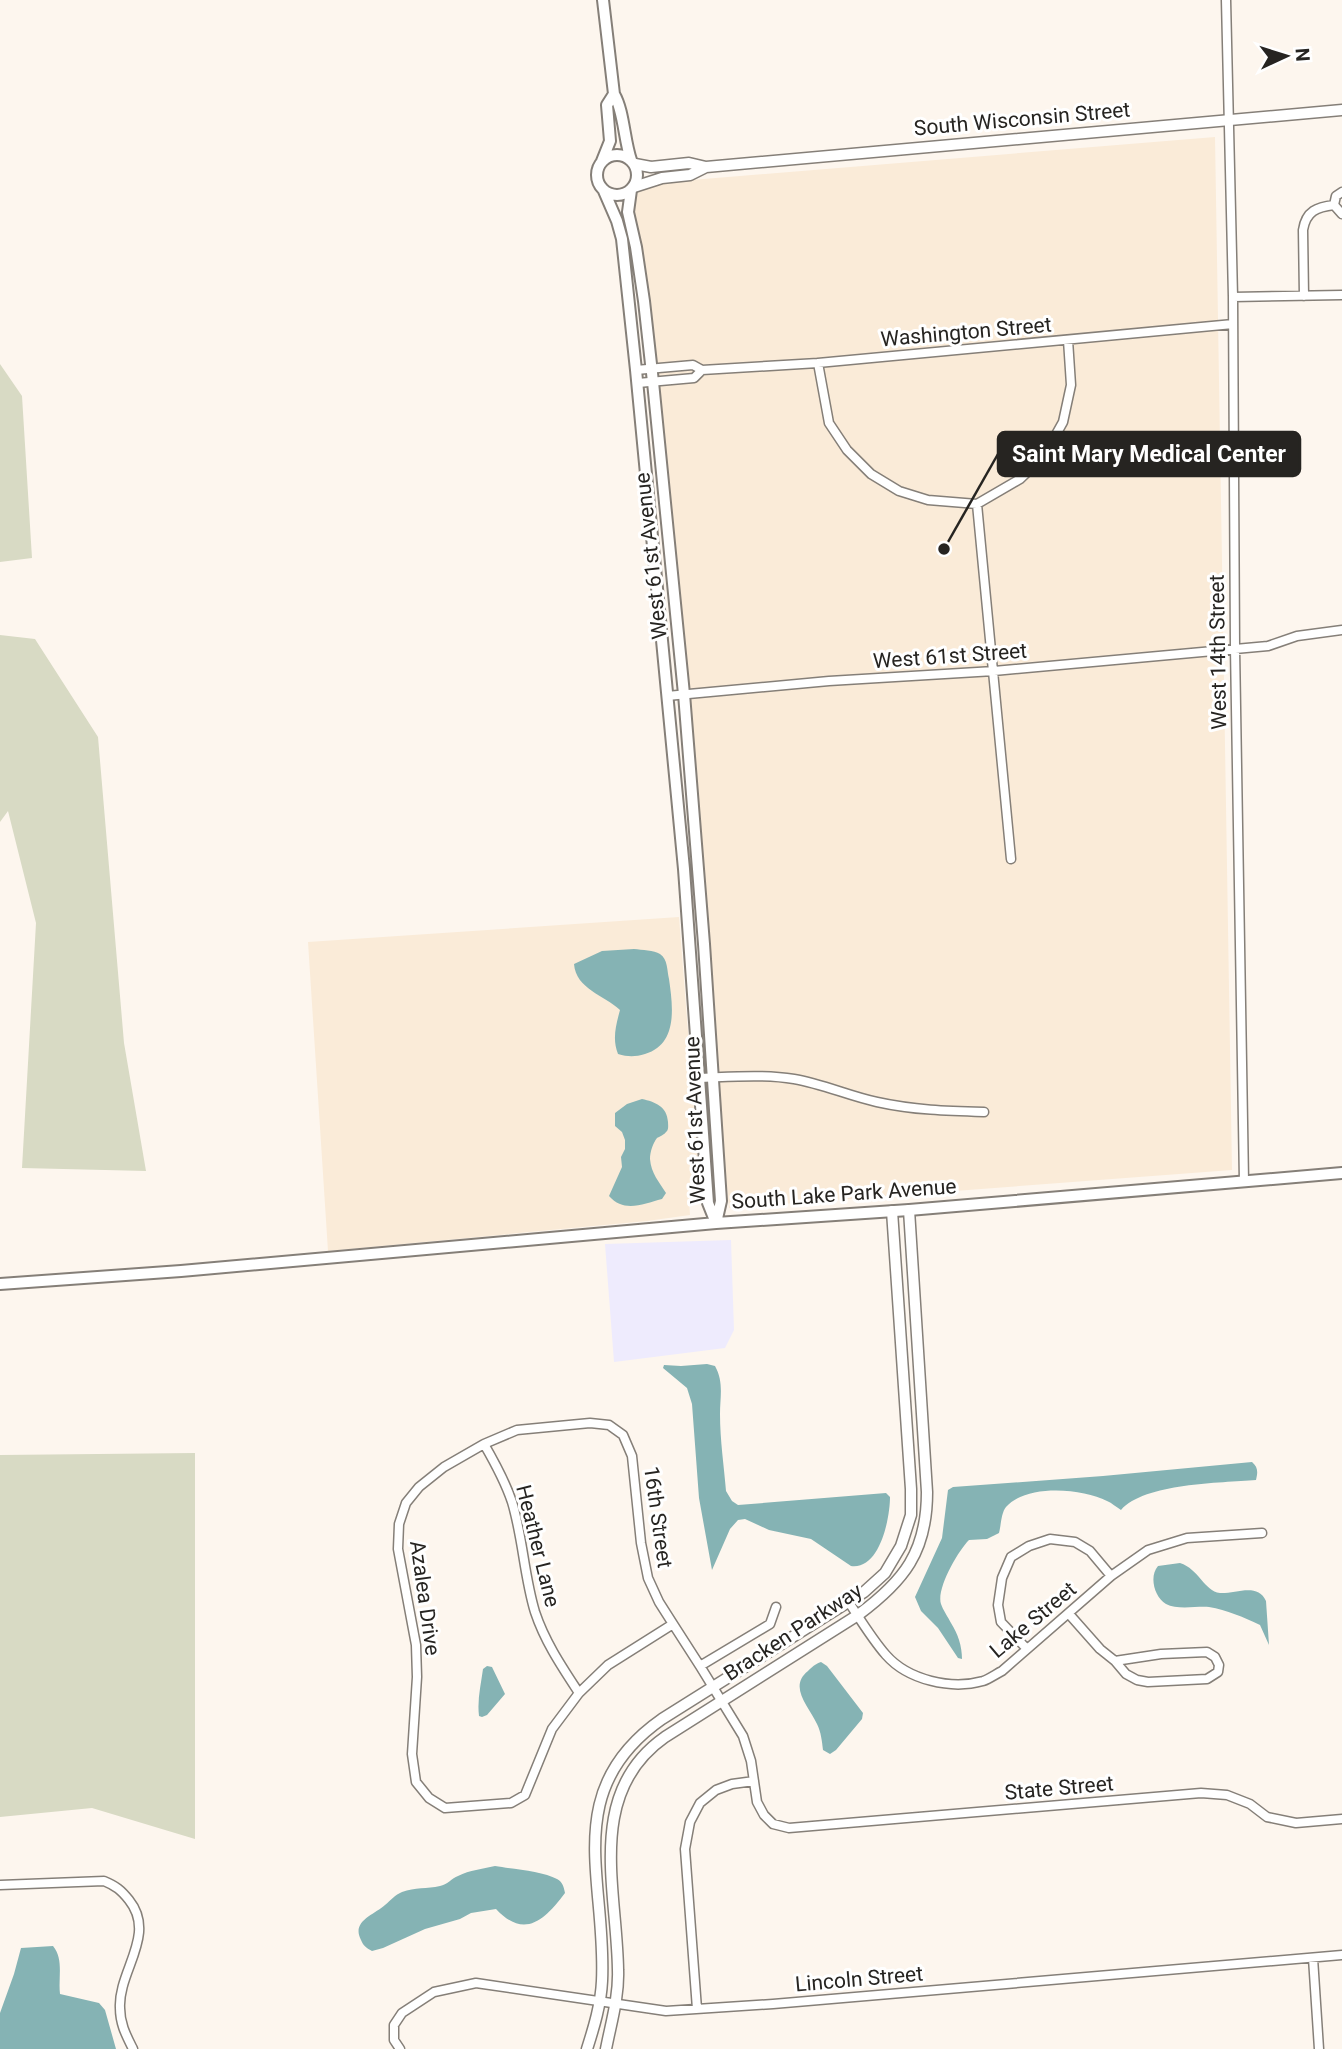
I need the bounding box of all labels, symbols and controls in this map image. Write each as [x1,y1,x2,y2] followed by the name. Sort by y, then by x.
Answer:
[1251,21,1321,91] north arrow
[1291,47,1314,62] text: N
[913,98,1131,140] street label: South Wisconsin Street
[880,313,1053,351] street label: Washington Street
[998,432,1300,476] callout: Saint Mary Medical Center
[1012,441,1287,468] text: Saint Mary Medical Center
[630,471,672,641] street label: West 61st Avenue
[1205,574,1231,730] street label: West 14th Street
[872,639,1028,673] street label: West 61st Street
[680,1036,710,1204] street label: West 61st Avenue
[731,1174,957,1214] street label: South Lake Park Avenue
[639,1465,677,1570] street label: 16th Street
[511,1482,565,1610] street label: Heather Lane
[405,1539,445,1657] street label: Azalea Drive
[985,1577,1081,1663] street label: Lake Street
[719,1578,867,1686] street label: Bracken Parkway
[1003,1771,1115,1805] street label: State Street
[794,1961,924,1997] street label: Lincoln Street

